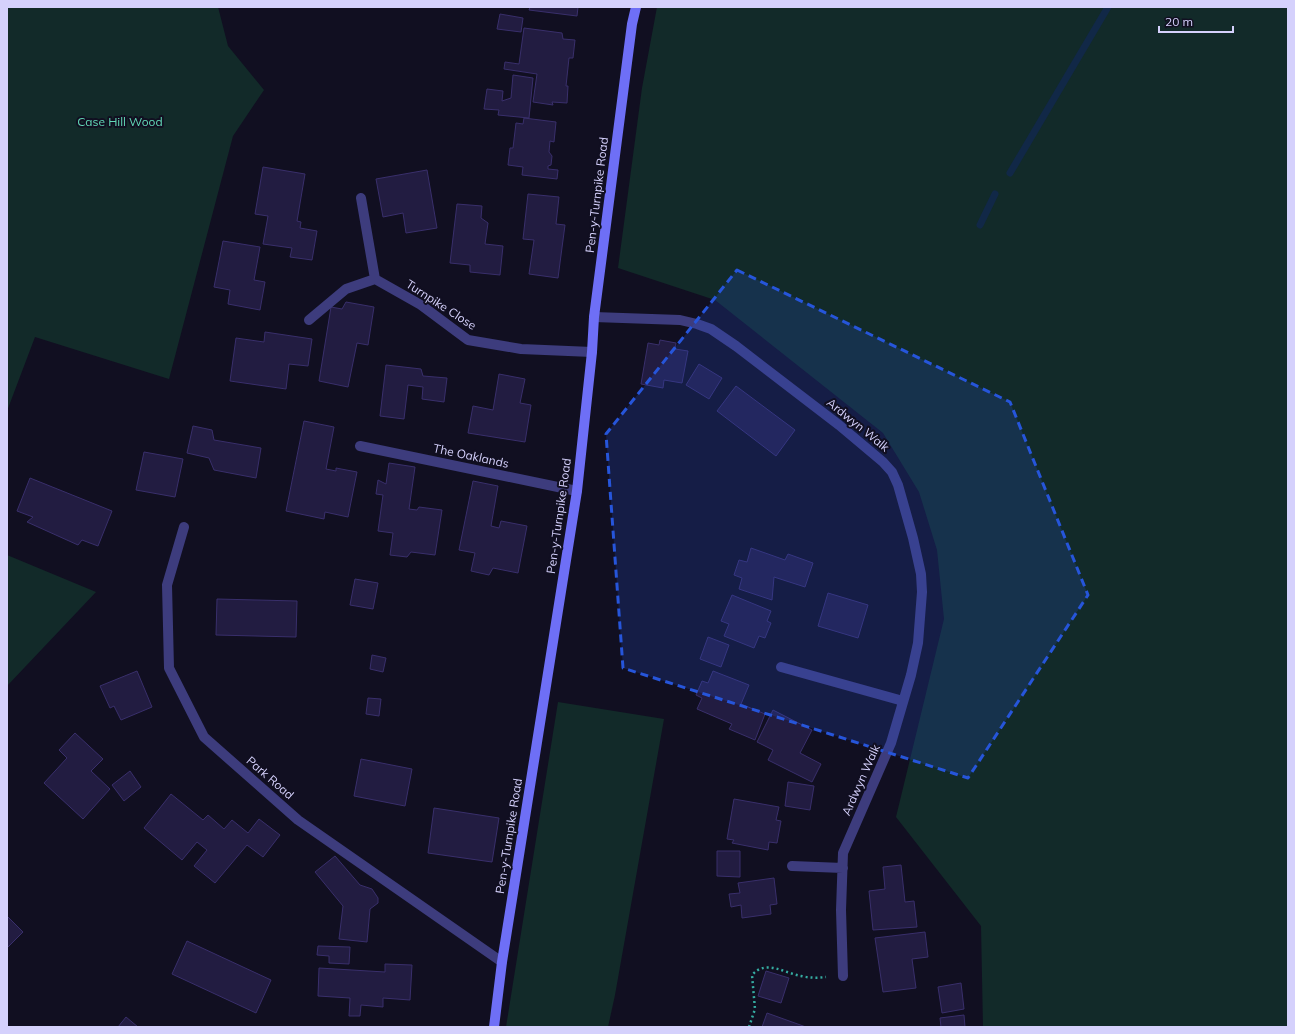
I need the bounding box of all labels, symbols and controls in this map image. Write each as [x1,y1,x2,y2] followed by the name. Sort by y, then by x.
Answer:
[1159,8,1233,34] scale bar
[1165,14,1193,29] text: 20 m
[77,114,163,129] park label: Case Hill Wood
[582,136,611,254] street label: Pen-y-Turnpike Road
[403,276,479,333] street label: Turnpike Close
[824,395,893,455] street label: Ardwyn Walk
[432,440,510,471] street label: The Oaklands
[543,457,574,575] street label: Pen-y-Turnpike Road
[838,741,883,818] street label: Ardwyn Walk
[244,753,297,802] street label: Park Road
[492,777,525,895] street label: Pen-y-Turnpike Road

